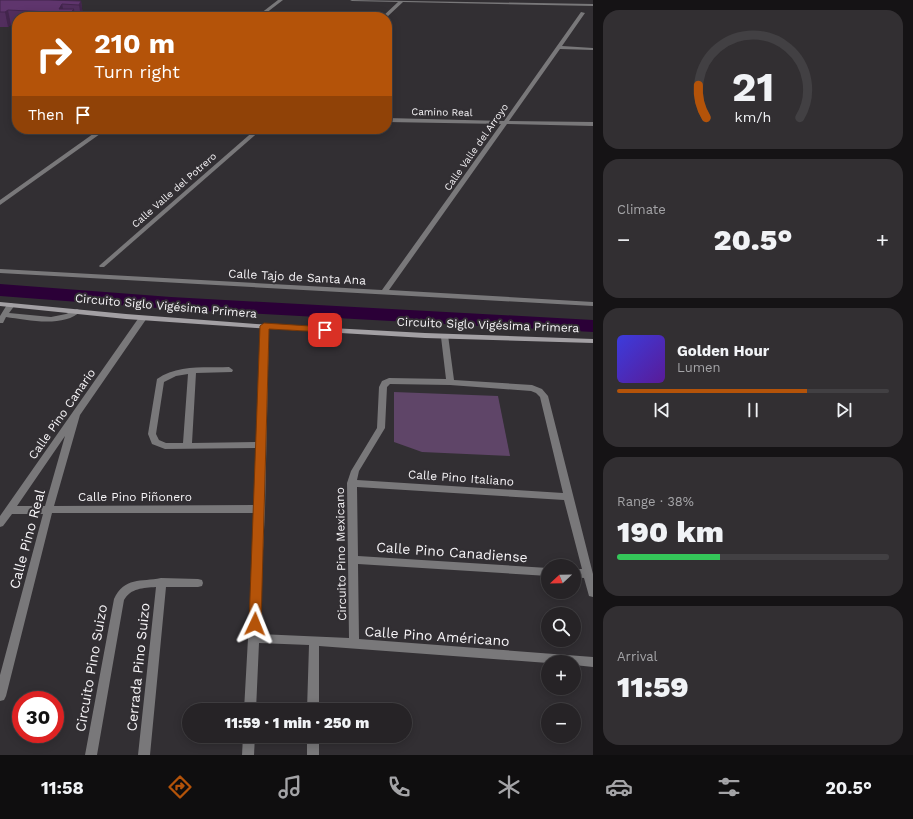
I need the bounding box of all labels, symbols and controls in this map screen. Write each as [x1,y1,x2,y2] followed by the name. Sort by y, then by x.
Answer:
[94,27,175,60] text: 210 m
[28,28,80,80] icon: right
[94,61,180,82] text: Turn right
[732,61,774,110] text: 21
[442,101,510,193] street label: Calle Valle del Arroyo
[72,104,94,126] icon: arrive
[28,106,64,124] text: Then
[411,106,473,118] street label: Camino Real
[735,108,771,124] text: km/h
[130,150,218,230] street label: Calle Valle del Potrero
[617,202,666,217] text: Climate
[713,222,793,257] text: 20.5°
[617,227,630,252] text: −
[876,227,889,252] text: +
[228,266,366,288] street label: Calle Tajo de Santa Ana
[74,291,258,321] street label: Circuito Siglo Vigésima Primera
[308,313,342,347] pin
[396,315,580,335] street label: Circuito Siglo Vigésima Primera
[314,319,336,341] icon: arrive
[677,342,769,360] text: Golden Hour
[677,360,721,375] text: Lumen
[26,366,98,462] street label: Calle Pino Canario
[651,399,673,421] icon: previous
[742,399,764,421] icon: pause
[833,399,855,421] icon: next
[408,467,514,489] street label: Calle Pino Italiano
[6,487,48,591] street label: Calle Pino Real
[333,487,349,621] street label: Circuito Pino Mexicano
[78,490,192,504] street label: Calle Pino Piñonero
[617,494,694,509] text: Range · 38%
[617,514,724,549] text: 190 km
[376,539,528,565] street label: Calle Pino Canadiense
[541,559,581,599] north arrow
[541,559,581,743] map controls
[123,602,153,732] street label: Cerrada Pino Suizo
[72,603,110,733] street label: Circuito Pino Suizo
[234,603,276,645] position arrow
[541,607,581,647] button: search
[364,623,510,649] street label: Calle Pino Américano
[617,649,658,664] text: Arrival
[541,655,581,695] button: +
[617,669,689,704] text: 11:59
[12,691,64,743] speed limit sign: 30
[541,703,581,743] button: −
[225,714,369,732] text: 11:59 · 1 min · 250 m
[166,773,194,801] icon: directions
[276,773,304,801] icon: music
[385,773,413,801] icon: phone
[495,773,523,801] icon: climate
[605,773,633,801] icon: car
[715,773,743,801] icon: filters
[41,777,84,798] text: 11:58
[825,777,872,798] text: 20.5°

